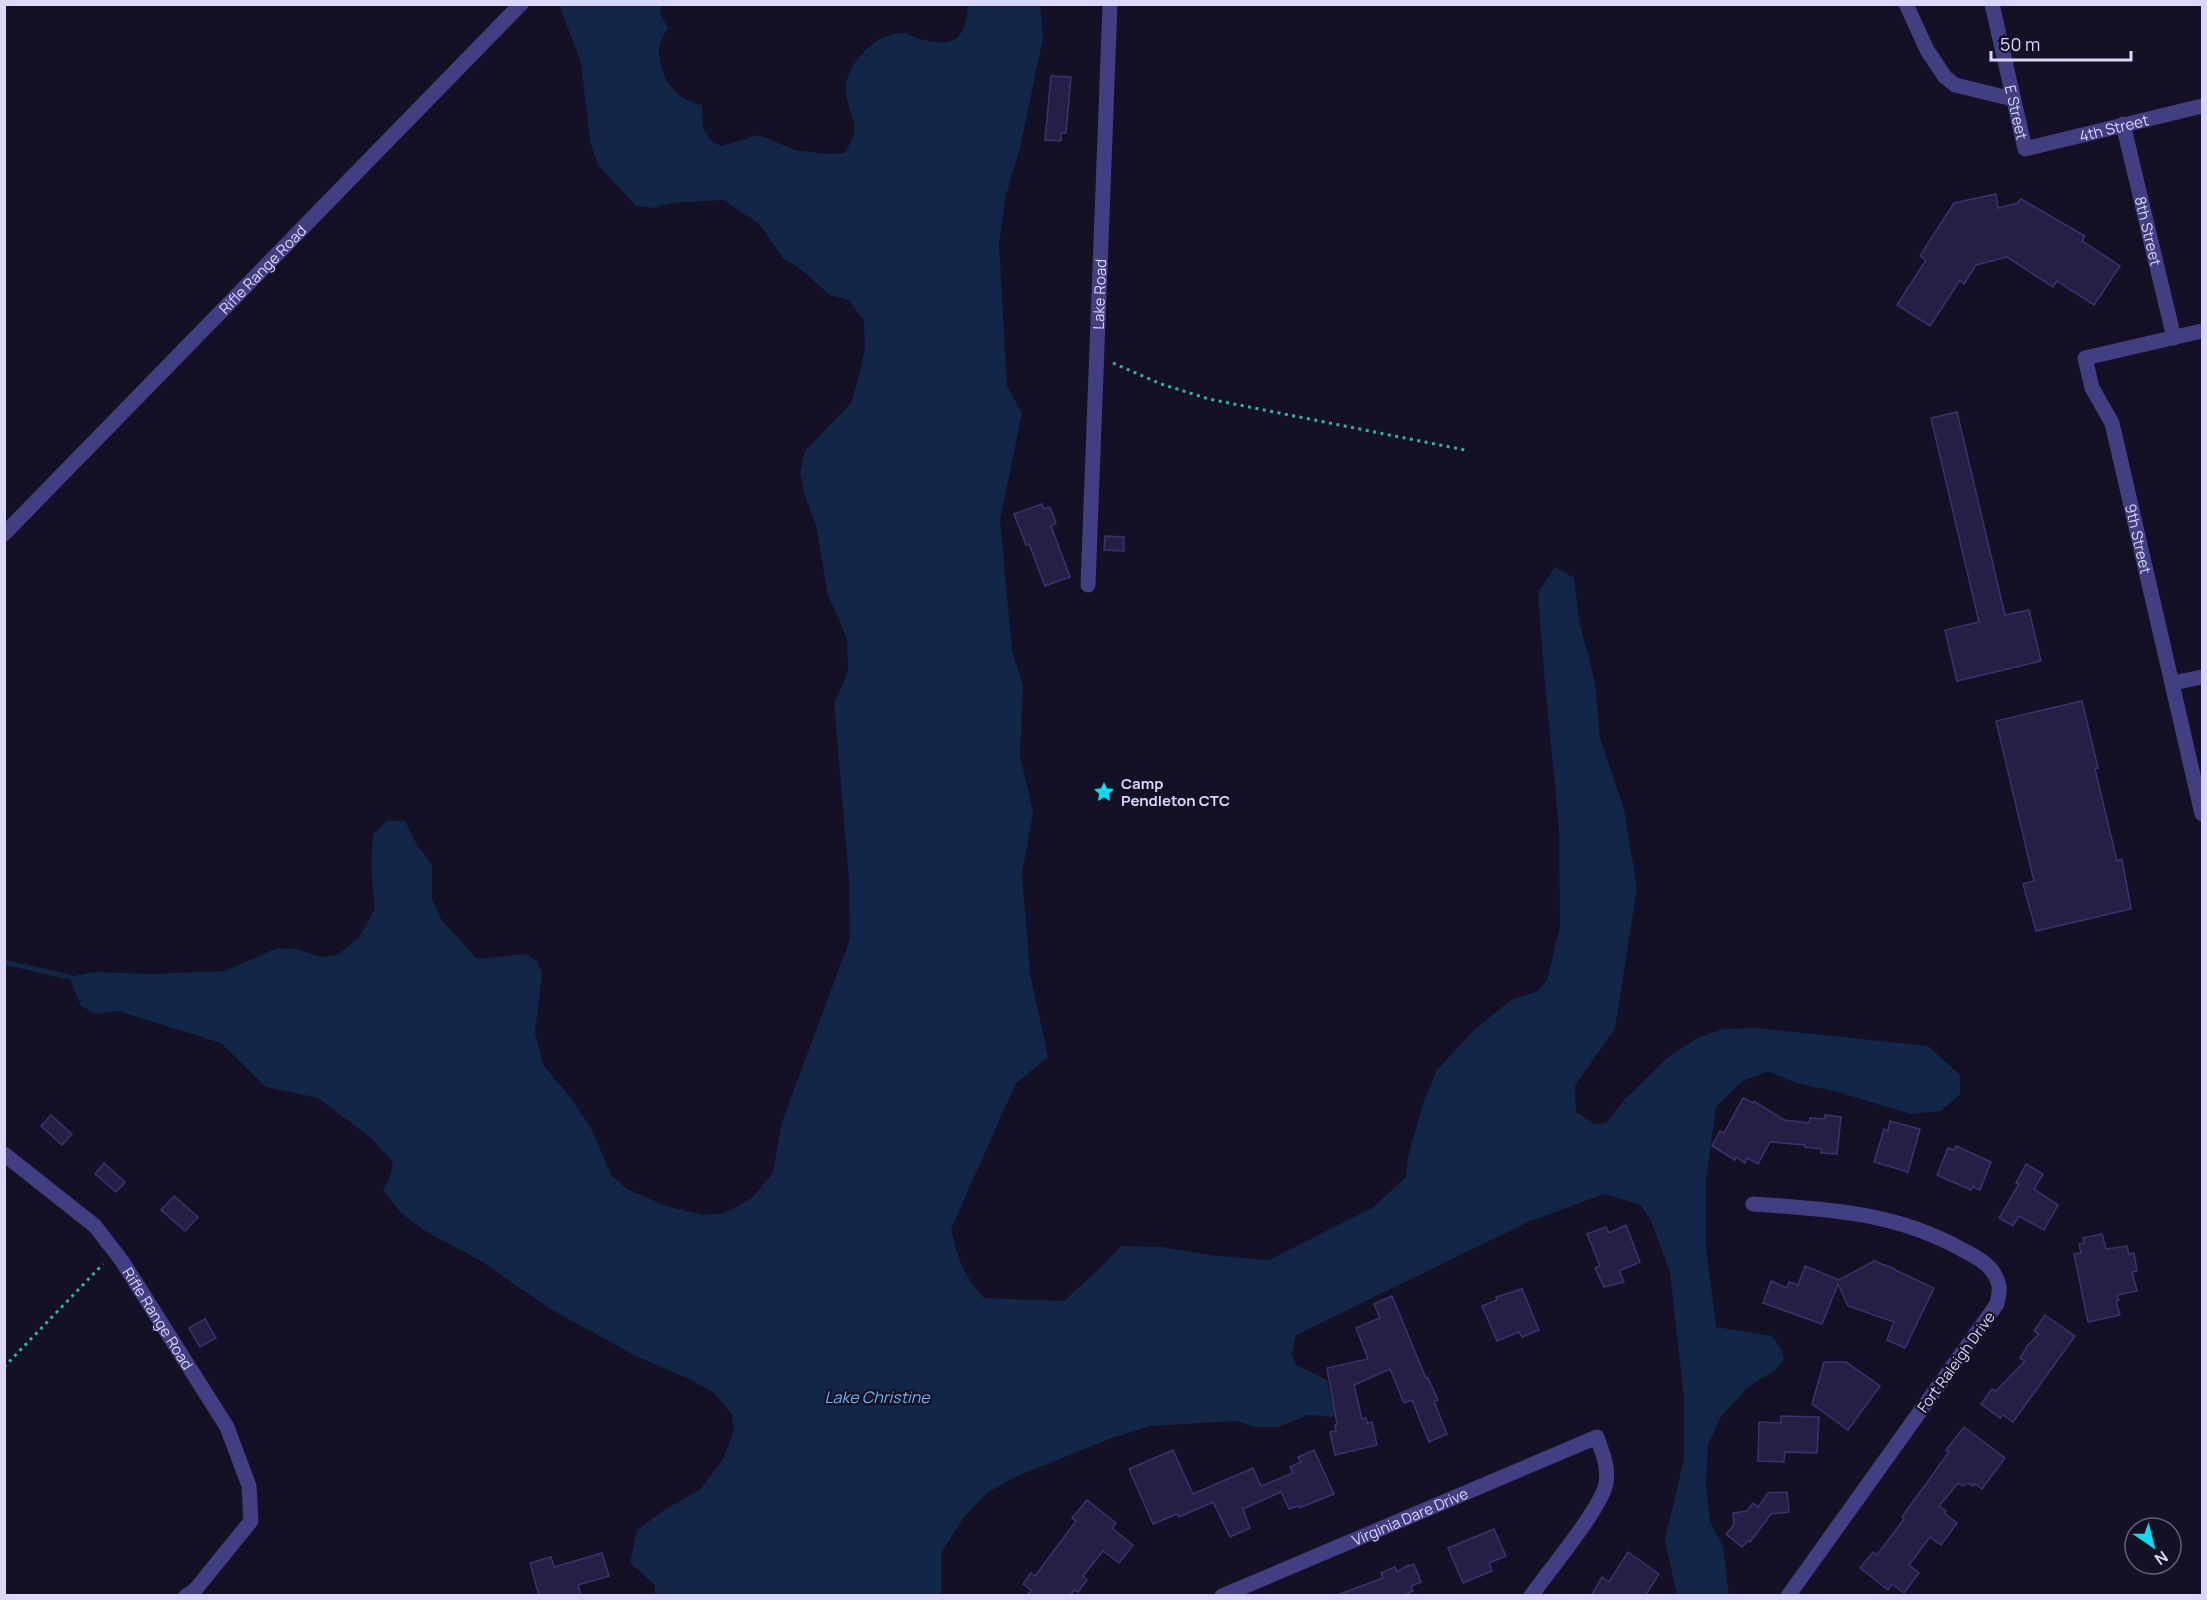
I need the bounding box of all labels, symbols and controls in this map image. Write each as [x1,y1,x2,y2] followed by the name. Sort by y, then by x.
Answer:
[1991,24,2130,62] scale bar
[2000,32,2040,56] text: 50 m
[2000,83,2033,142] street label: E Street
[2077,109,2151,146] street label: 4th Street
[2130,194,2167,268] street label: 8th Street
[214,220,311,318] street label: Rifle Range Road
[1087,259,1111,330] street label: Lake Road
[2120,502,2157,576] street label: 9th Street
[1121,773,1230,811] place label: Camp Pendleton CTC
[1092,780,1116,804] place icon: Camp Pendleton CTC
[118,1263,198,1373] street label: Rifle Range Road
[1912,1307,2000,1417] street label: Fort Raleigh Drive
[824,1386,931,1408] water label: Lake Christine
[1349,1482,1471,1550] street label: Virginia Dare Drive
[2123,1516,2183,1576] north arrow
[2151,1546,2173,1571] text: N

